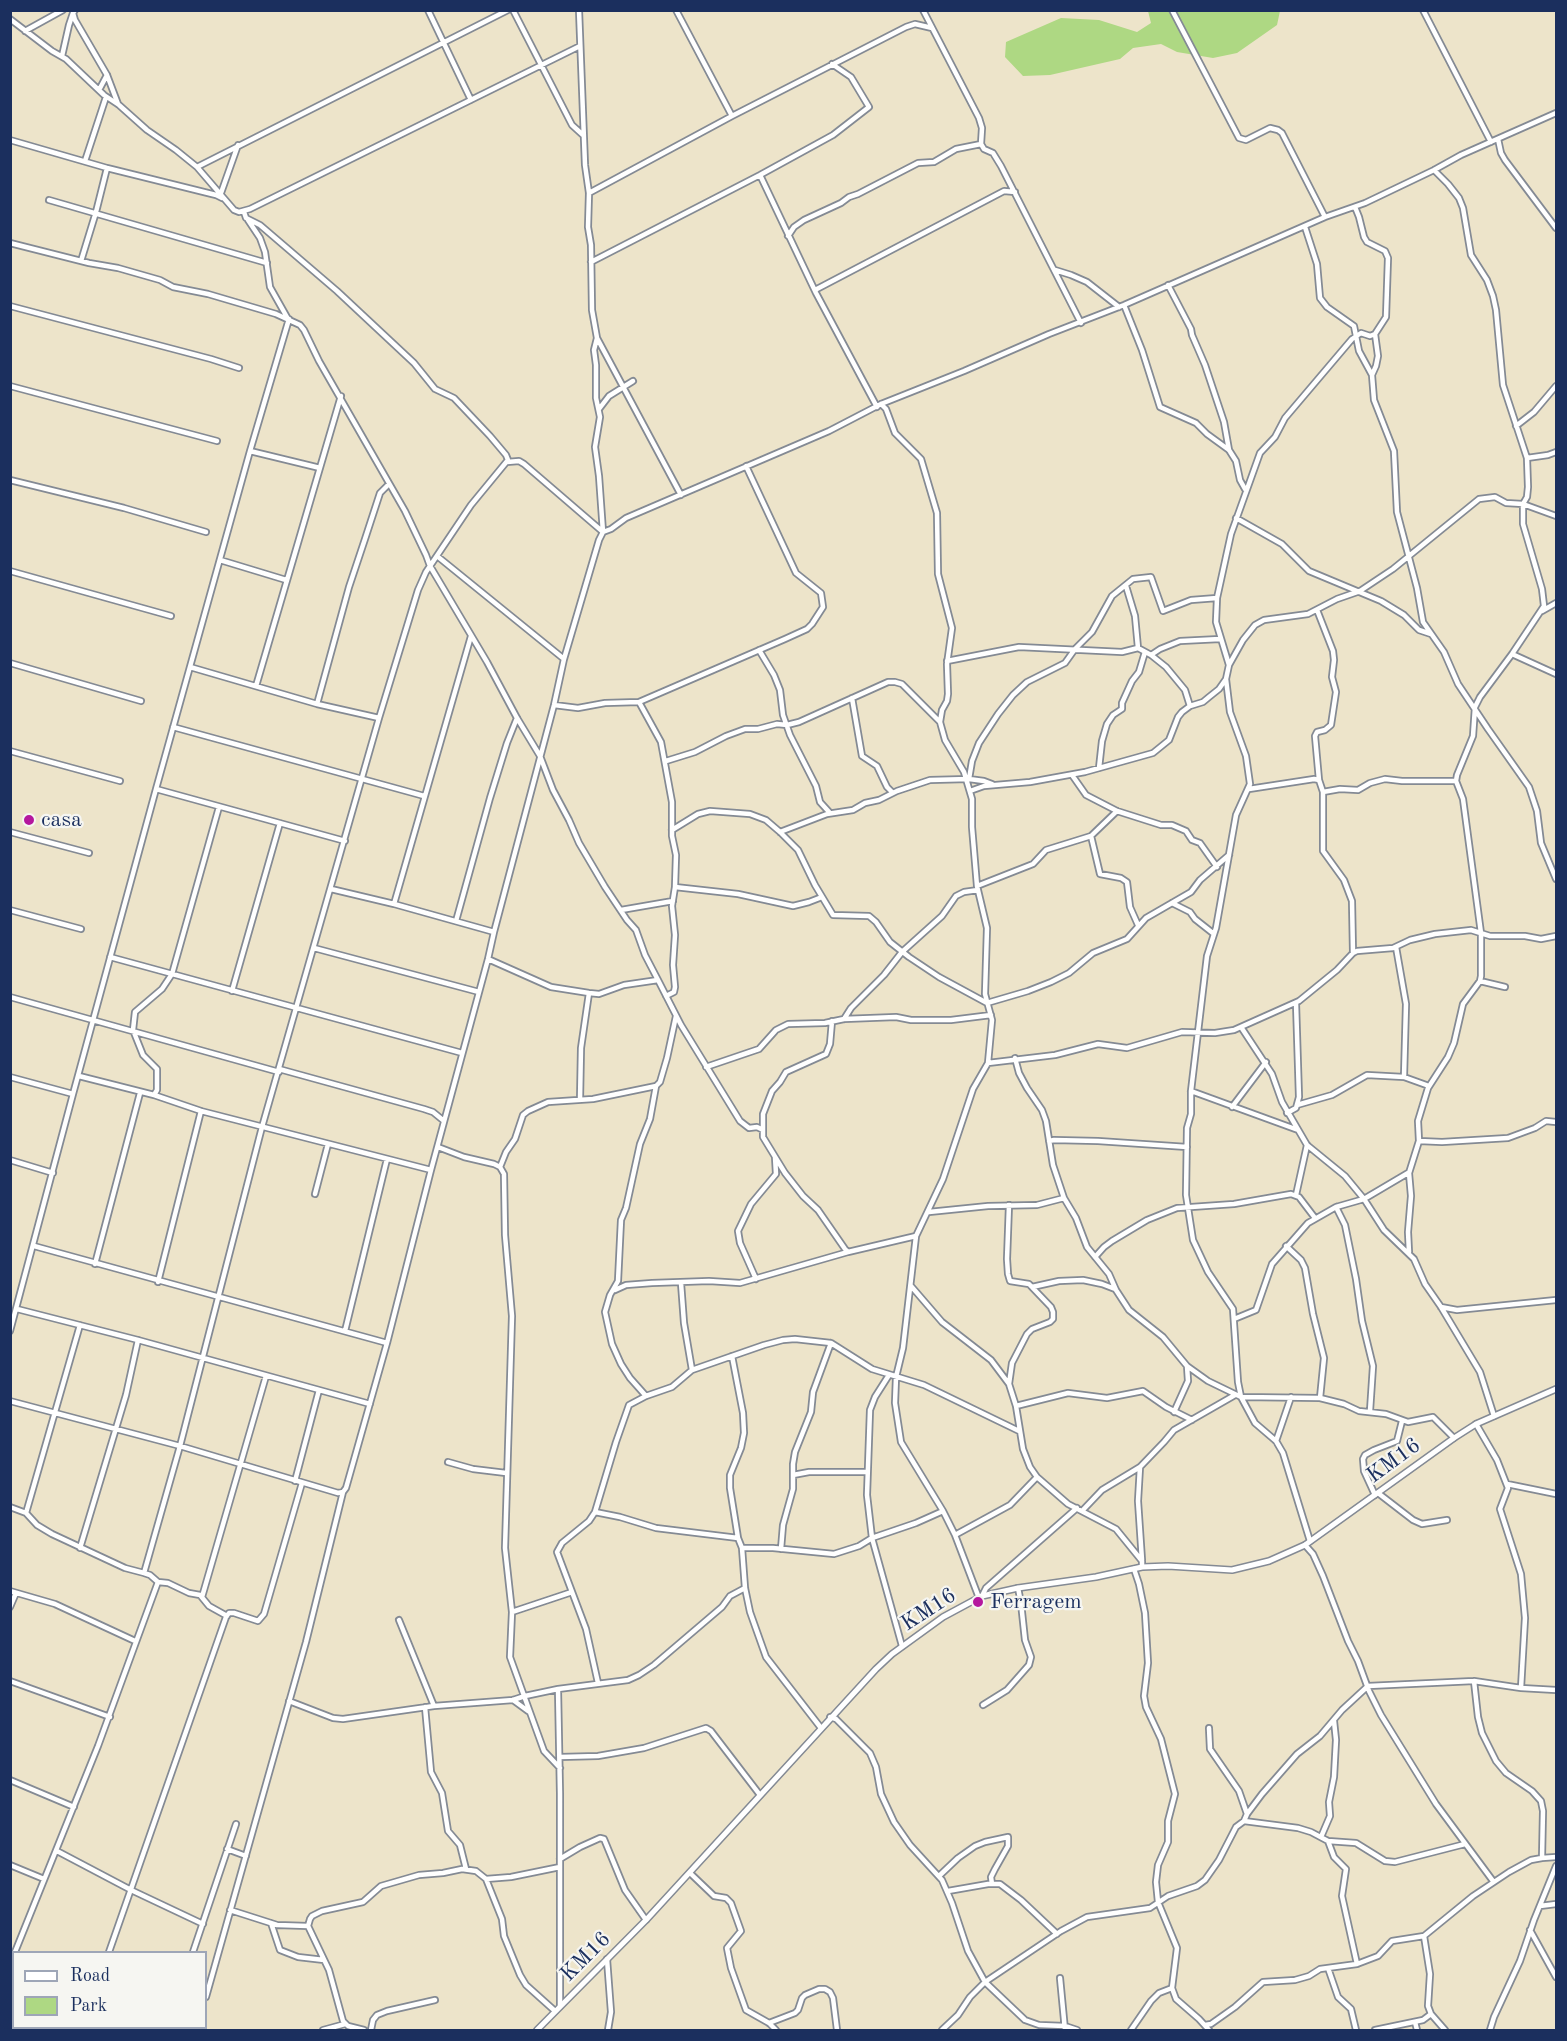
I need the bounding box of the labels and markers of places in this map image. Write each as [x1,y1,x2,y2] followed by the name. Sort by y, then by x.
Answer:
[41,807,82,833] place label: casa
[22,813,36,827] marker: casa
[990,1589,1082,1615] place label: Ferragem
[971,1595,985,1609] marker: Ferragem

